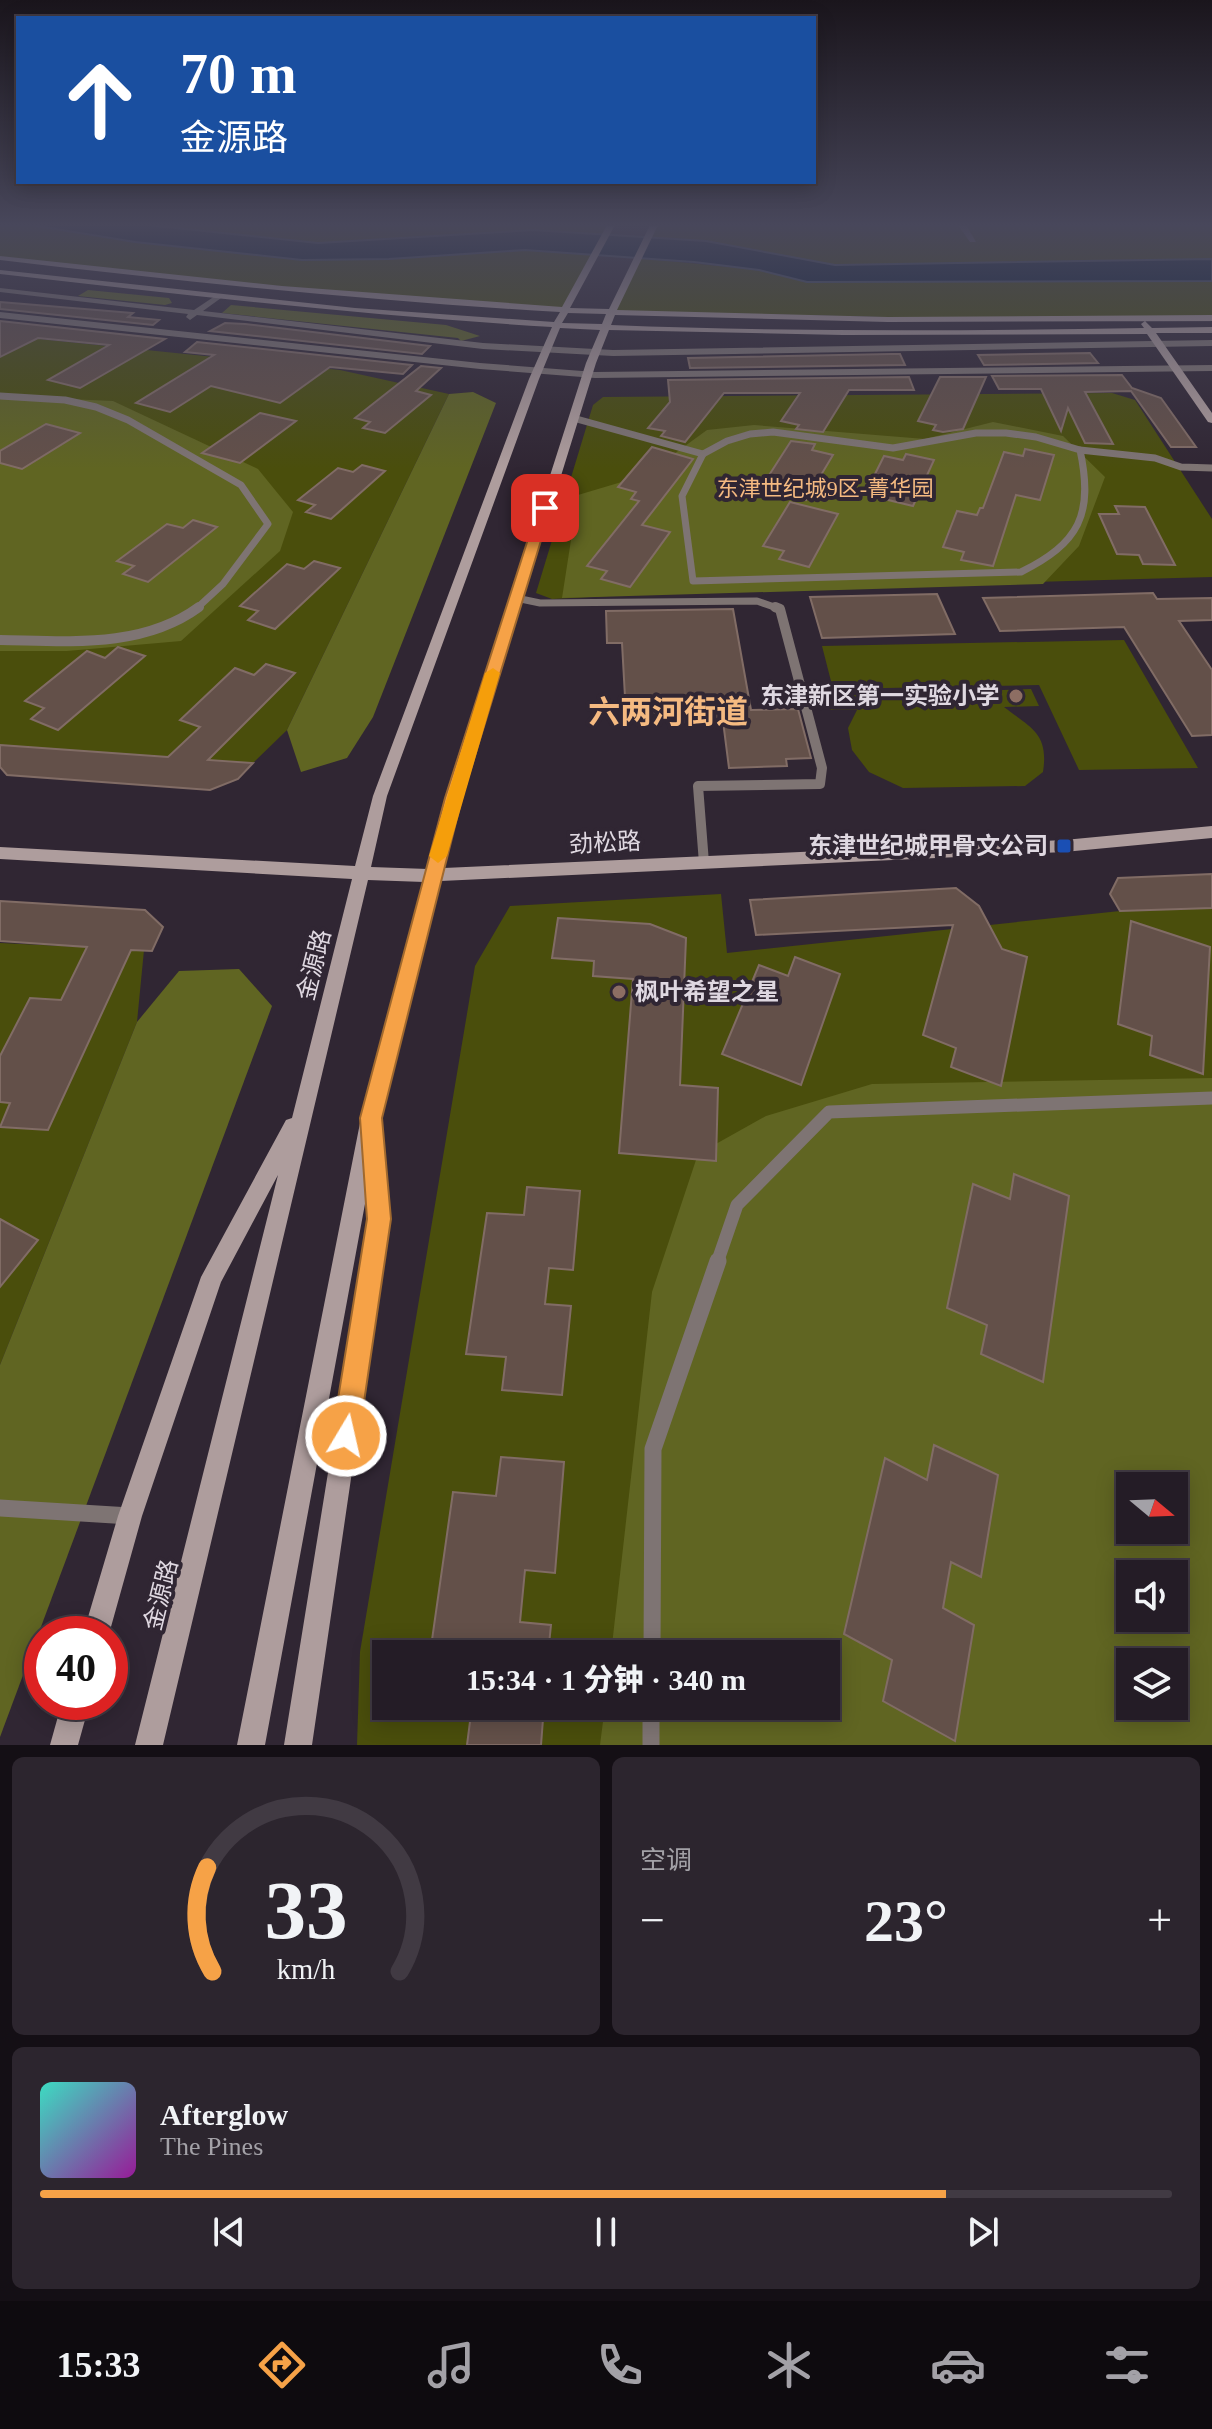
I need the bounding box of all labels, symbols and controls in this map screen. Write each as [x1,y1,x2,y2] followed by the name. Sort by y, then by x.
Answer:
[180,43,297,105] text: 70 m
[48,48,152,152] icon: ahead
[180,118,288,158] text: 金源路
[511,474,579,542] pin
[717,476,933,501] district label: 东津世纪城9区-菁华园
[523,486,567,530] icon: arrive
[760,683,1000,709] place label: 东津新区第一实验小学
[1007,687,1025,705] marker: 东津新区第一实验小学
[588,694,748,730] district label: 六两河街道
[568,828,642,858] street label: 劲松路
[808,833,1048,859] place label: 东津世纪城甲骨文公司
[1055,837,1073,855] marker: 东津世纪城甲骨文公司
[293,927,335,1003] street label: 金源路
[635,979,779,1005] place label: 枫叶希望之星
[610,983,628,1001] marker: 枫叶希望之星
[304,1394,388,1478] position arrow
[1116,1472,1188,1544] north arrow
[1116,1472,1188,1720] map controls
[140,1557,182,1633] street label: 金源路
[1116,1560,1188,1632] button: sound
[24,1616,128,1720] speed limit sign: 40
[1116,1648,1188,1720] button: layers
[466,1663,746,1696] text: 15:34 · 1 分钟 · 340 m
[640,1846,692,1875] text: 空调
[264,1864,348,1956] text: 33
[864,1888,948,1954] text: 23°
[640,1896,665,1945] text: −
[1147,1896,1172,1945] text: +
[277,1954,335,1985] text: km/h
[160,2098,288,2131] text: Afterglow
[160,2132,263,2161] text: The Pines
[207,2210,251,2254] icon: previous
[584,2210,628,2254] icon: pause
[961,2210,1005,2254] icon: next
[254,2337,310,2393] icon: directions
[423,2337,479,2393] icon: music
[592,2337,648,2393] icon: phone
[761,2337,817,2393] icon: climate
[930,2337,986,2393] icon: car
[1099,2337,1155,2393] icon: filters
[57,2345,141,2385] text: 15:33

